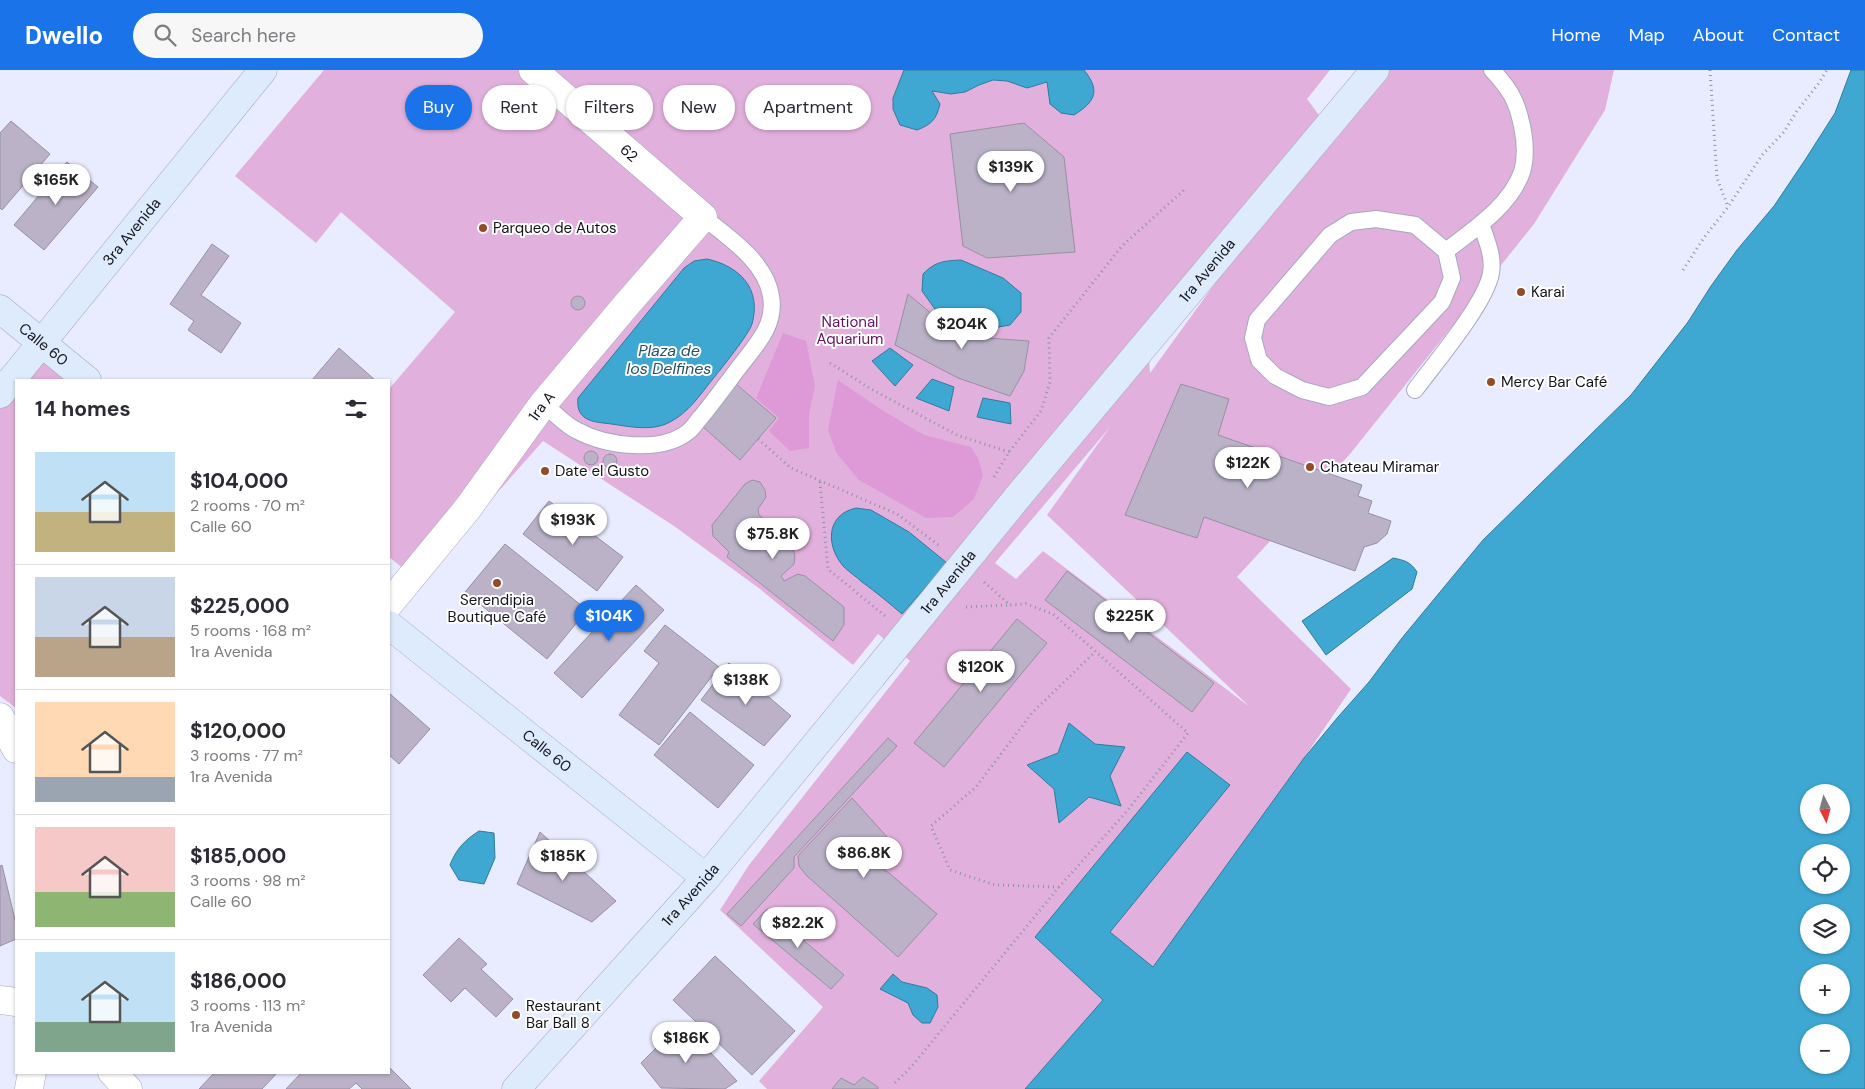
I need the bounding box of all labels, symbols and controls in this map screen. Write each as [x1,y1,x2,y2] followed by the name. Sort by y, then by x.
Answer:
[133,13,483,58] search box
[25,20,103,51] text: Dwello
[151,21,179,49] icon: search
[191,23,296,48] text: Search here
[1551,23,1601,47] text: Home
[1629,23,1665,47] text: Map
[1693,23,1744,47] text: About
[1772,23,1840,47] text: Contact
[405,85,472,130] chip: Buy
[482,85,556,130] chip: Rent
[566,85,653,130] chip: Filters
[663,85,735,130] chip: New
[745,85,871,130] chip: Apartment
[616,140,642,166] street label: 62
[976,150,1046,193] pin: $139K
[988,156,1034,177] text: $139K
[21,164,91,206] pin: $165K
[33,169,79,190] text: $165K
[98,194,165,270] street label: 3ra Avenida
[493,218,617,238] place label: Parqueo de Autos
[477,222,489,234] marker: Parqueo de Autos
[1175,234,1240,307] street label: 1ra Avenida
[1531,282,1565,302] place label: Karai
[1515,286,1527,298] marker: Karai
[927,308,997,350] pin: $204K
[817,312,883,349] park label: National Aquarium
[937,313,987,334] text: $204K
[15,318,72,370] street label: Calle 60
[627,340,711,379] water label: Plaza de los Delfines
[1501,372,1607,392] place label: Mercy Bar Café
[1485,376,1497,388] marker: Mercy Bar Café
[524,387,559,425] street label: 1ra A
[35,395,131,423] text: 14 homes
[342,395,370,423] icon: filters
[1213,446,1283,489] pin: $122K
[1226,452,1270,473] text: $122K
[1320,457,1440,477] place label: Chateau Miramar
[555,461,649,481] place label: Date el Gusto
[1304,461,1316,473] marker: Chateau Miramar
[539,465,551,477] marker: Date el Gusto
[190,467,288,495] text: $104,000
[75,472,135,532] icon: home
[190,495,305,516] text: 2 rooms · 70 m²
[538,504,608,546] pin: $193K
[550,509,596,530] text: $193K
[190,516,252,537] text: Calle 60
[732,518,814,560] pin: $75.8K
[747,523,799,544] text: $75.8K
[916,546,981,619] street label: 1ra Avenida
[491,577,503,589] marker: Serendipia Boutique Café
[448,590,546,627] place label: Serendipia Boutique Café
[190,592,290,620] text: $225,000
[75,597,135,657] icon: home
[574,600,644,642] pin: $104K
[1095,600,1165,642] pin: $225K
[585,605,633,626] text: $104K
[1106,605,1154,626] text: $225K
[190,620,311,641] text: 5 rooms · 168 m²
[190,641,273,662] text: 1ra Avenida
[946,650,1016,693] pin: $120K
[958,656,1004,677] text: $120K
[711,664,781,706] pin: $138K
[723,669,769,690] text: $138K
[190,717,286,745] text: $120,000
[75,722,135,782] icon: home
[518,725,576,777] street label: Calle 60
[190,745,303,766] text: 3 rooms · 77 m²
[190,766,273,787] text: 1ra Avenida
[1800,784,1850,834] north arrow
[1800,784,1850,1074] map controls
[823,836,905,879] pin: $86.8K
[528,840,598,882] pin: $185K
[190,842,286,870] text: $185,000
[837,842,891,863] text: $86.8K
[1800,844,1850,894] button: locate
[540,845,586,866] text: $185K
[75,847,135,907] icon: home
[657,859,724,931] street label: 1ra Avenida
[190,870,306,891] text: 3 rooms · 98 m²
[190,891,252,912] text: Calle 60
[1800,904,1850,954] button: layers
[757,906,839,949] pin: $82.2K
[772,912,824,933] text: $82.2K
[1800,964,1850,1014] button: +
[190,967,286,995] text: $186,000
[75,972,135,1032] icon: home
[190,995,306,1016] text: 3 rooms · 113 m²
[526,996,601,1033] place label: Restaurant Bar Ball 8
[510,1009,522,1021] marker: Restaurant Bar Ball 8
[190,1016,273,1037] text: 1ra Avenida
[651,1022,721,1064] pin: $186K
[1800,1024,1850,1074] button: −
[663,1027,709,1048] text: $186K

